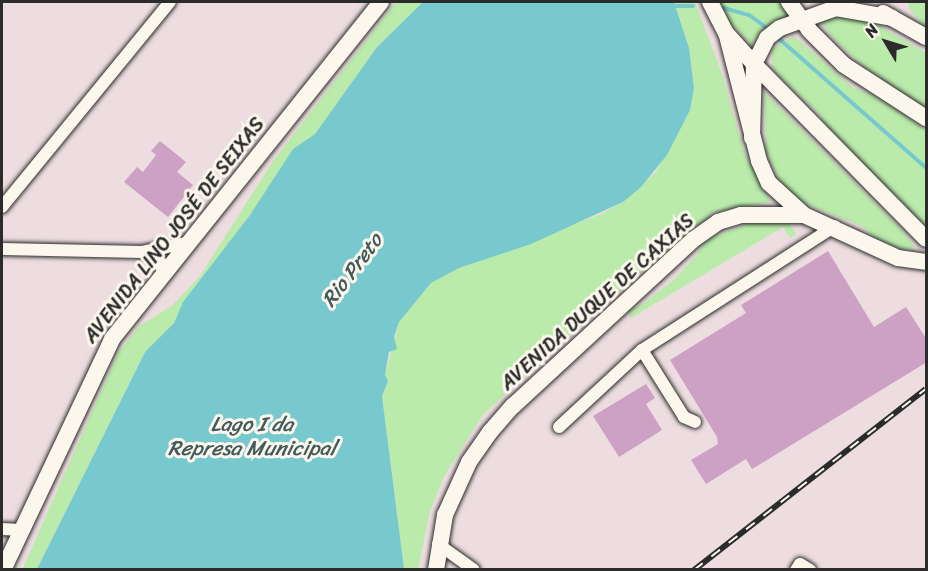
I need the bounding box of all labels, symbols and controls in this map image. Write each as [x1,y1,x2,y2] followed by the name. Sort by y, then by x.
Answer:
[856,12,916,72] north arrow
[857,17,886,44] text: N
[78,111,270,349] street label: AVENIDA LINO JOSÉ DE SEIXAS
[496,209,698,395] street label: AVENIDA DUQUE DE CAXIAS
[316,228,388,312] water label: Rio Preto
[168,411,336,461] water label: Lago I da Represa Municipal

